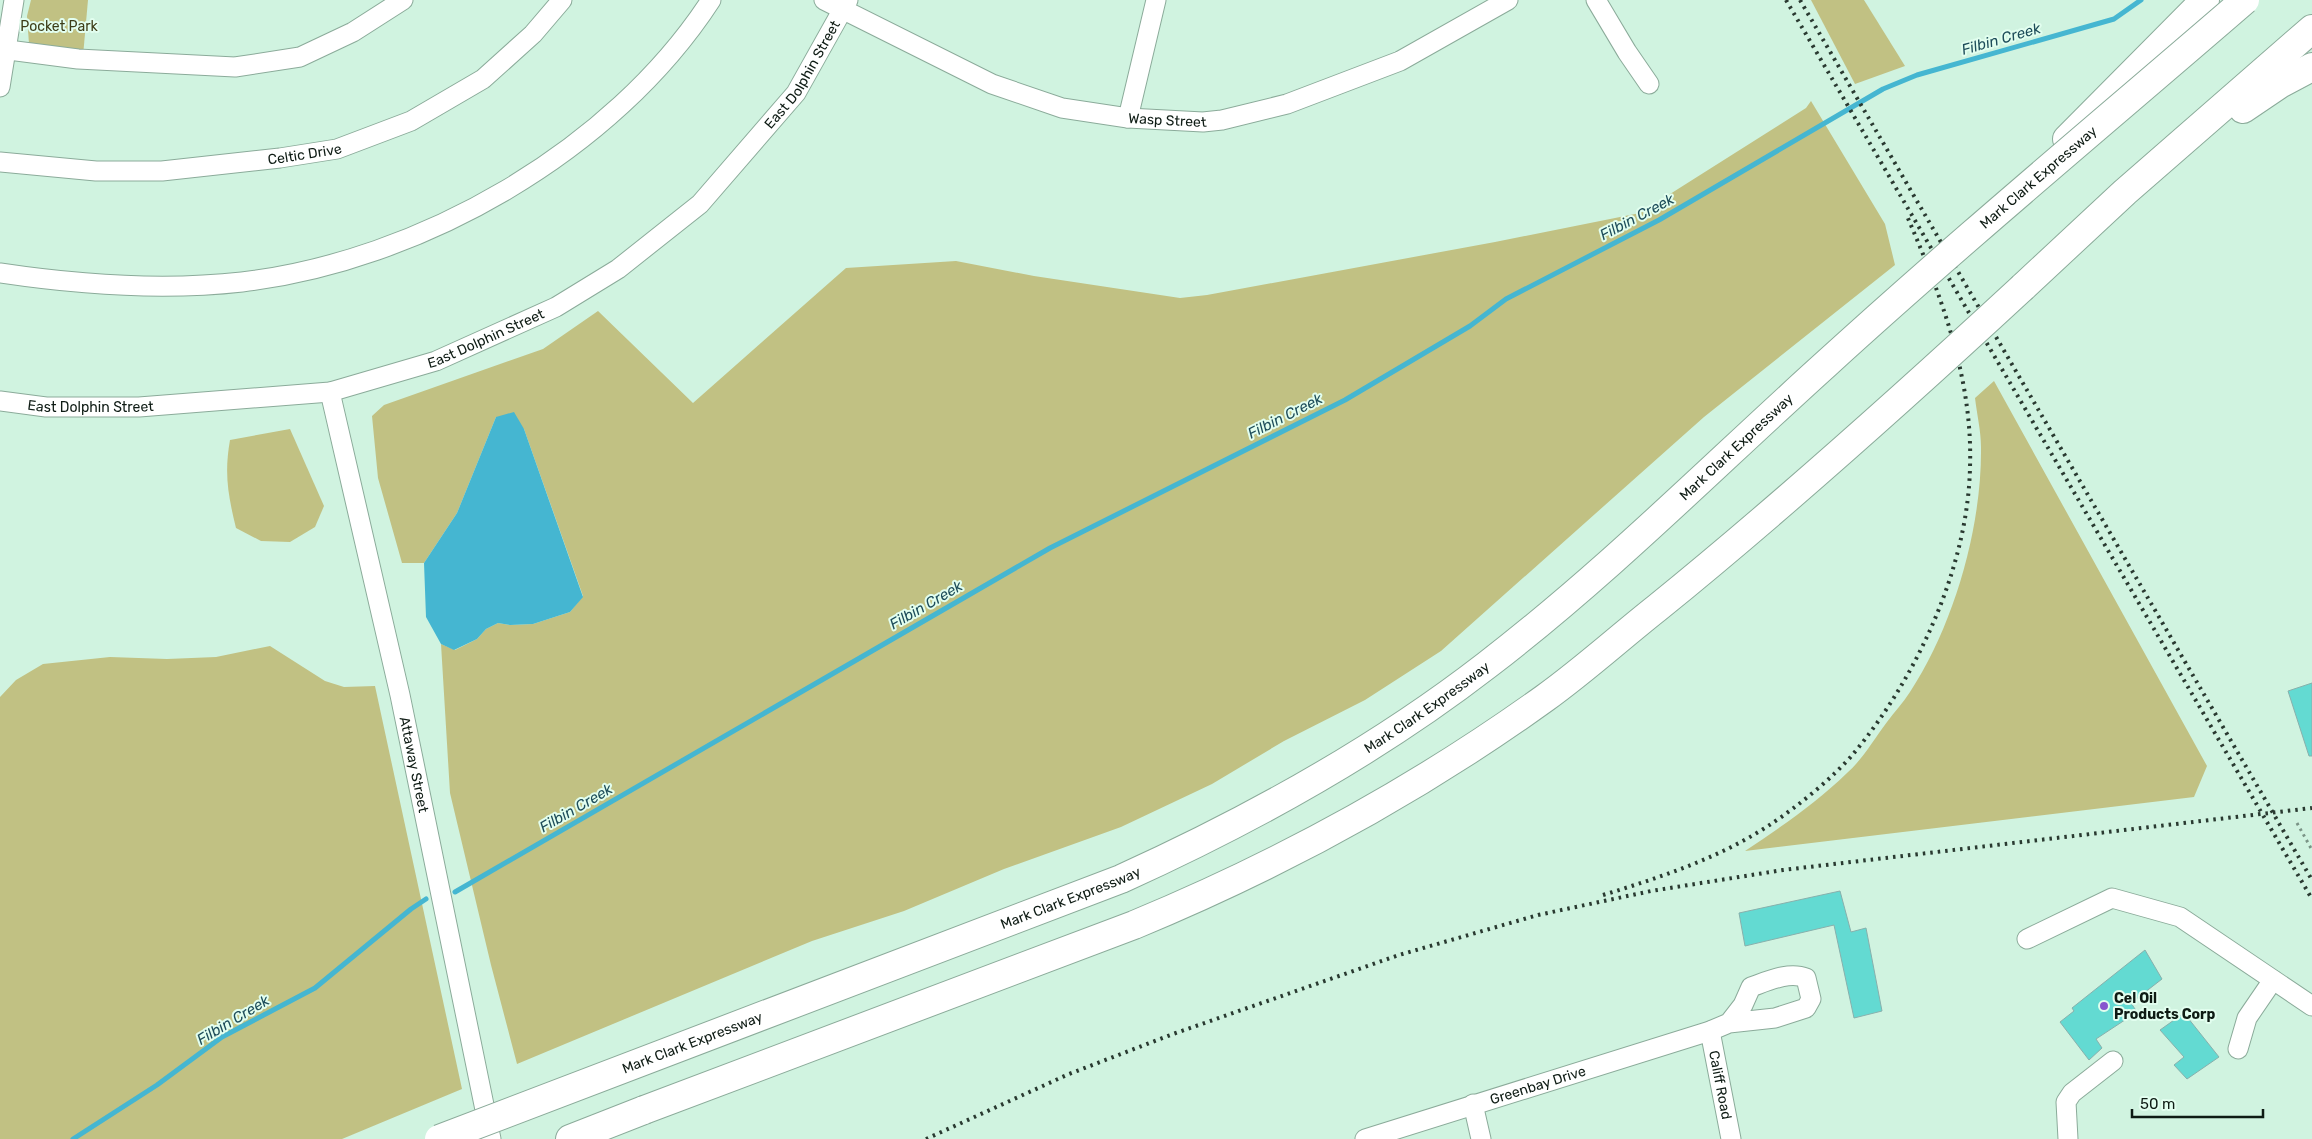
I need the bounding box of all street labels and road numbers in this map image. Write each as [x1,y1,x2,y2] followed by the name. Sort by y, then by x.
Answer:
[761,17,844,132] street label: East Dolphin Street
[1128,110,1208,131] street label: Wasp Street
[1977,123,2101,233] street label: Mark Clark Expressway
[267,140,344,168] street label: Celtic Drive
[426,305,547,372] street label: East Dolphin Street
[1676,390,1797,504] street label: Mark Clark Expressway
[27,397,155,416] street label: East Dolphin Street
[1361,658,1493,757] street label: Mark Clark Expressway
[396,715,432,815] street label: Attaway Street
[998,863,1144,933] street label: Mark Clark Expressway
[620,1008,765,1077] street label: Mark Clark Expressway
[1705,1049,1735,1121] street label: Califf Road
[1488,1062,1588,1108] street label: Greenbay Drive

